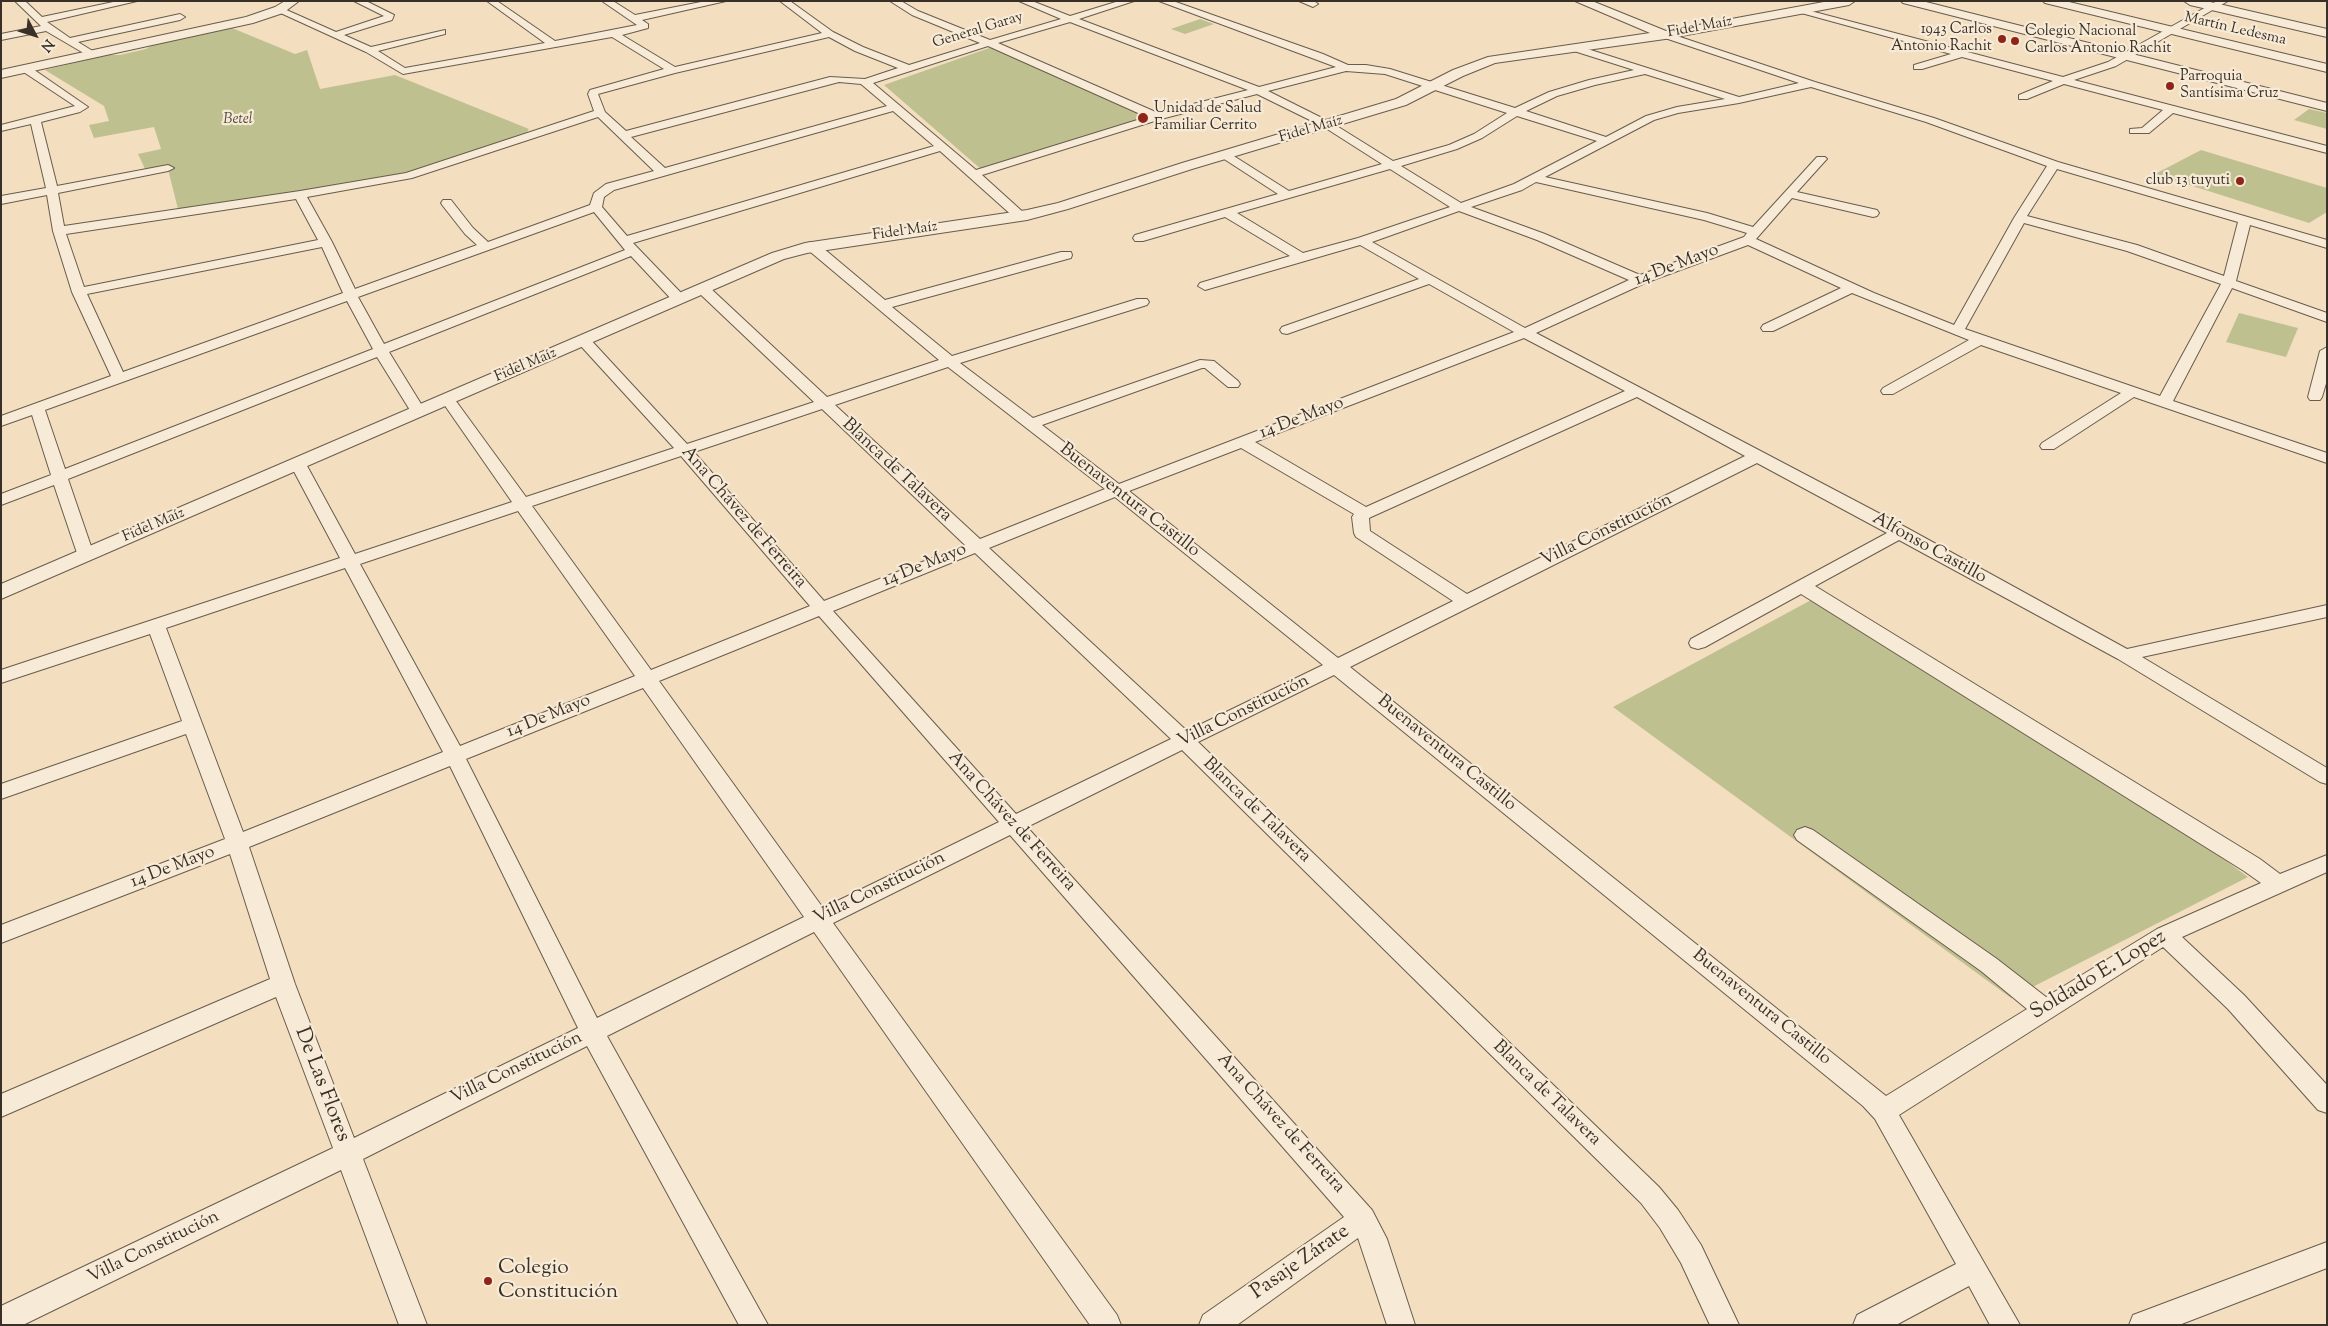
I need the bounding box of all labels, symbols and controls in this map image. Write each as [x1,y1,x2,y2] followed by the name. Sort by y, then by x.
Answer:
[931,9,1025,53] street label: General Garay
[10,10,60,60] north arrow
[2182,10,2288,50] street label: Martín Ledesma
[1666,13,1734,43] street label: Fidel Maíz
[1891,21,1992,56] place label: 1943 Carlos Antonio Rachit
[2025,23,2171,58] place label: Colegio Nacional Carlos Antonio Rachit
[1996,33,2008,45] marker: 1943 Carlos Antonio Rachit
[35,34,58,55] text: N
[2009,35,2021,47] marker: Colegio Nacional Carlos Antonio Rachit
[2180,68,2278,103] place label: Parroquia Santísima Cruz
[2164,80,2176,92] marker: Parroquia Santísima Cruz
[1154,100,1262,135] place label: Unidad de Salud Familiar Cerrito
[223,111,253,129] park label: Betel
[1136,111,1150,125] marker: Unidad de Salud Familiar Cerrito
[1277,112,1345,148] street label: Fidel Maíz
[2146,172,2230,190] place label: club 13 tuyuti
[2234,175,2246,187] marker: club 13 tuyuti
[871,219,939,245] street label: Fidel Maíz
[1632,240,1722,292] street label: 14 De Mayo
[492,345,560,387] street label: Fidel Maíz
[1257,393,1347,445] street label: 14 De Mayo
[837,415,955,527] street label: Blanca de Talavera
[1054,439,1204,563] street label: Buenaventura Castillo
[676,443,810,593] street label: Ana Chávez de Ferreira
[1538,490,1676,572] street label: Villa Constitución
[120,505,188,547] street label: Fidel Maíz
[1868,509,1990,589] street label: Alfonso Castillo
[880,539,970,593] street label: 14 De Mayo
[1175,671,1313,753] street label: Villa Constitución
[504,690,594,744] street label: 14 De Mayo
[1372,691,1520,817] street label: Buenaventura Castillo
[943,748,1079,896] street label: Ana Chávez de Ferreira
[1197,754,1315,868] street label: Blanca de Talavera
[128,842,218,894] street label: 14 De Mayo
[811,848,949,930] street label: Villa Constitución
[2026,925,2172,1027] street label: Soldado E. Lopez
[1687,945,1835,1071] street label: Buenaventura Castillo
[288,1024,354,1146] street label: De Las Flores
[448,1028,586,1110] street label: Villa Constitución
[1487,1037,1605,1151] street label: Blanca de Talavera
[1212,1050,1348,1198] street label: Ana Chávez de Ferreira
[85,1207,223,1289] street label: Villa Constitución
[1247,1220,1355,1306] street label: Pasaje Zárate
[498,1256,618,1306] place label: Colegio Constitución
[482,1275,494,1287] marker: Colegio Constitución

